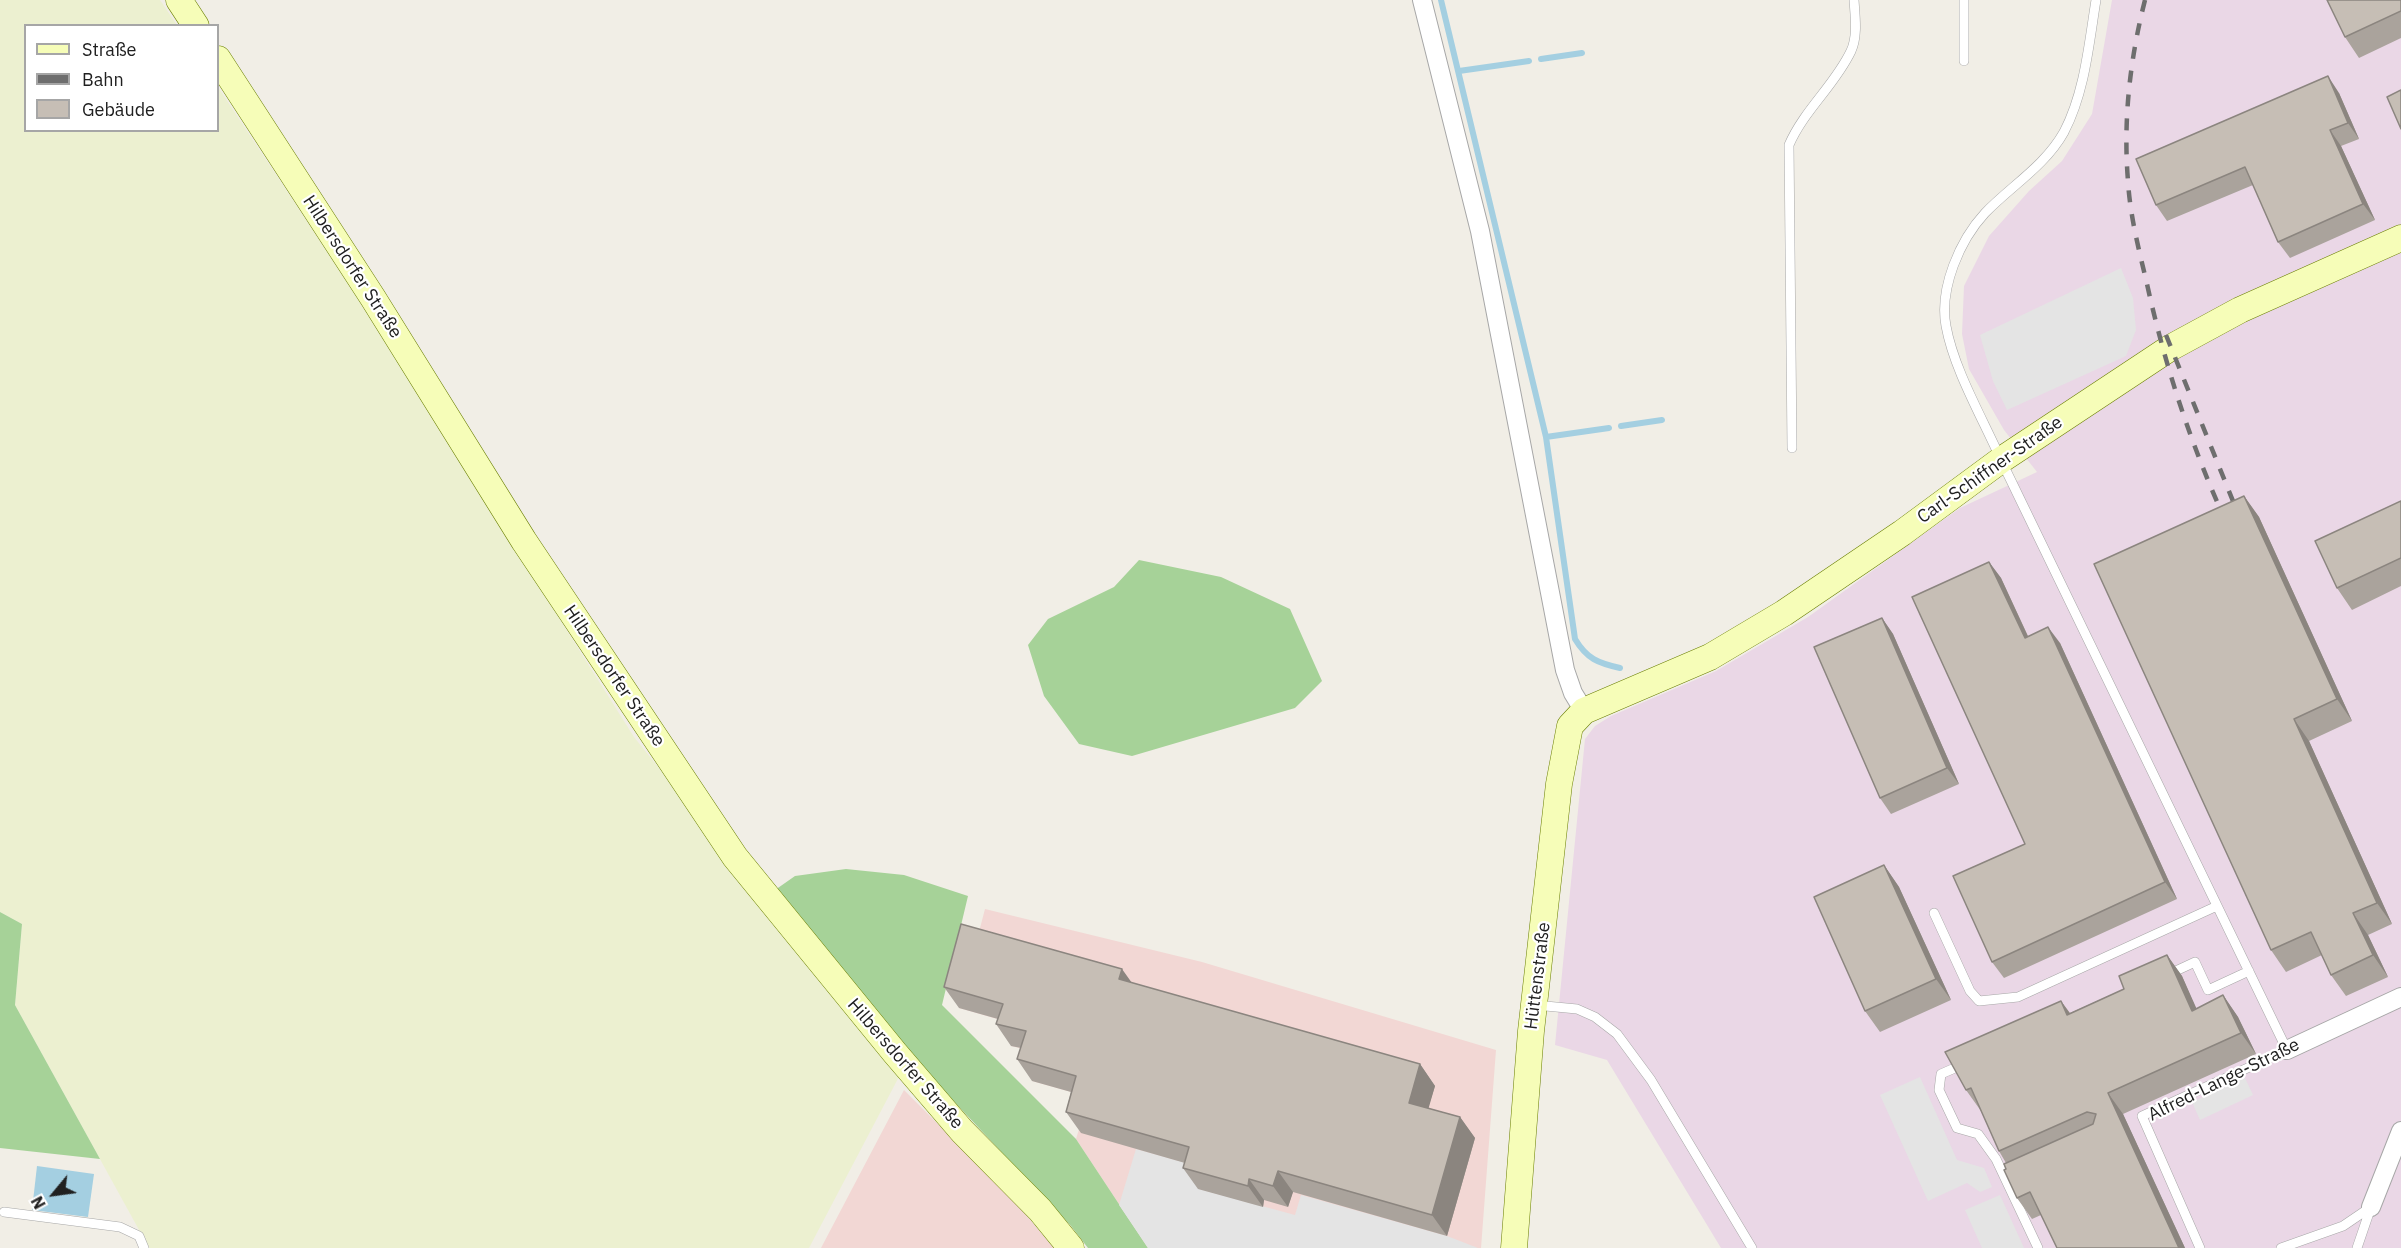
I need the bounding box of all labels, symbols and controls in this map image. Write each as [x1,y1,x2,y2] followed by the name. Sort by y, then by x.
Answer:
[24,24,219,132] legend
[82,38,136,61] text: Straße
[82,68,124,91] text: Bahn
[82,98,155,121] text: Gebäude
[298,192,406,342] street label: Hilbersdorfer Straße
[1913,412,2067,528] street label: Carl-Schiffner-Straße
[559,601,669,751] street label: Hilbersdorfer Straße
[1521,921,1555,1031] street label: Hüttenstraße
[842,994,968,1134] street label: Hilbersdorfer Straße
[2145,1034,2303,1126] street label: Alfred-Lange-Straße
[24,1164,84,1224] north arrow
[27,1193,50,1213] text: N

